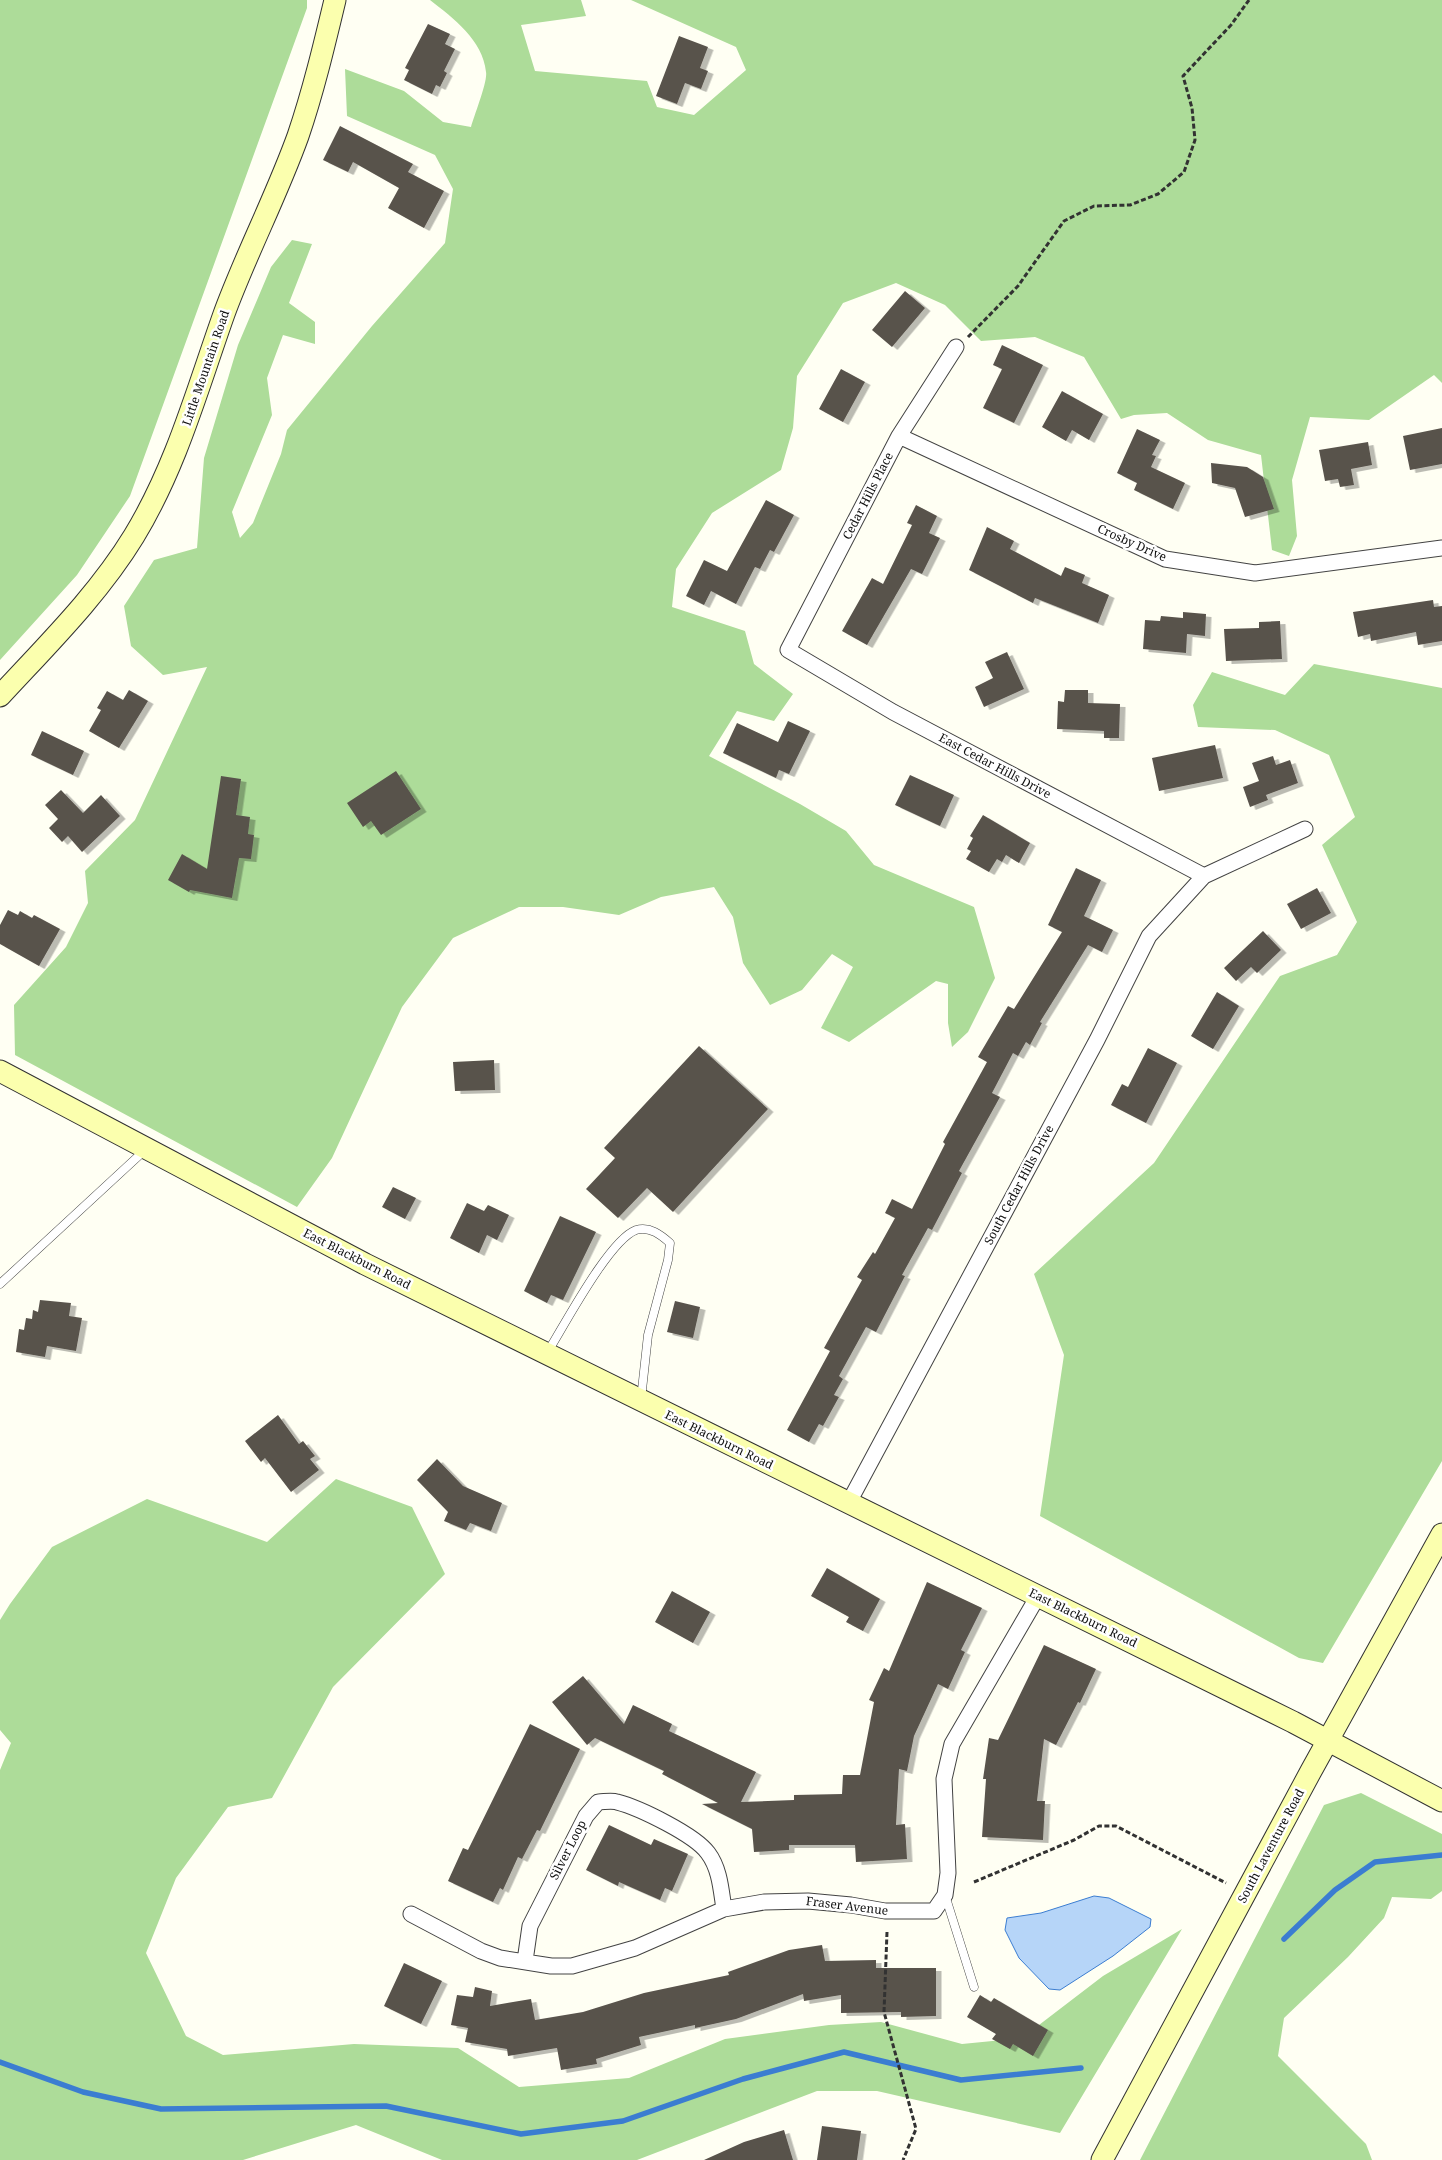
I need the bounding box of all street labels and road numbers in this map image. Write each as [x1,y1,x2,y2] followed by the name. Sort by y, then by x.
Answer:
[178,307,233,428] street label: Little Mountain Road
[838,449,897,542] street label: Cedar Hills Place
[1095,520,1169,565] street label: Crosby Drive
[936,729,1054,802] street label: East Cedar Hills Drive
[980,1122,1057,1248] street label: South Cedar Hills Drive
[300,1224,415,1293] street label: East Blackburn Road
[662,1406,777,1473] street label: East Blackburn Road
[1026,1584,1141,1651] street label: East Blackburn Road
[1233,1785,1308,1906] street label: South Laventure Road
[545,1817,590,1883] street label: Silver Loop
[805,1892,889,1919] street label: Fraser Avenue

